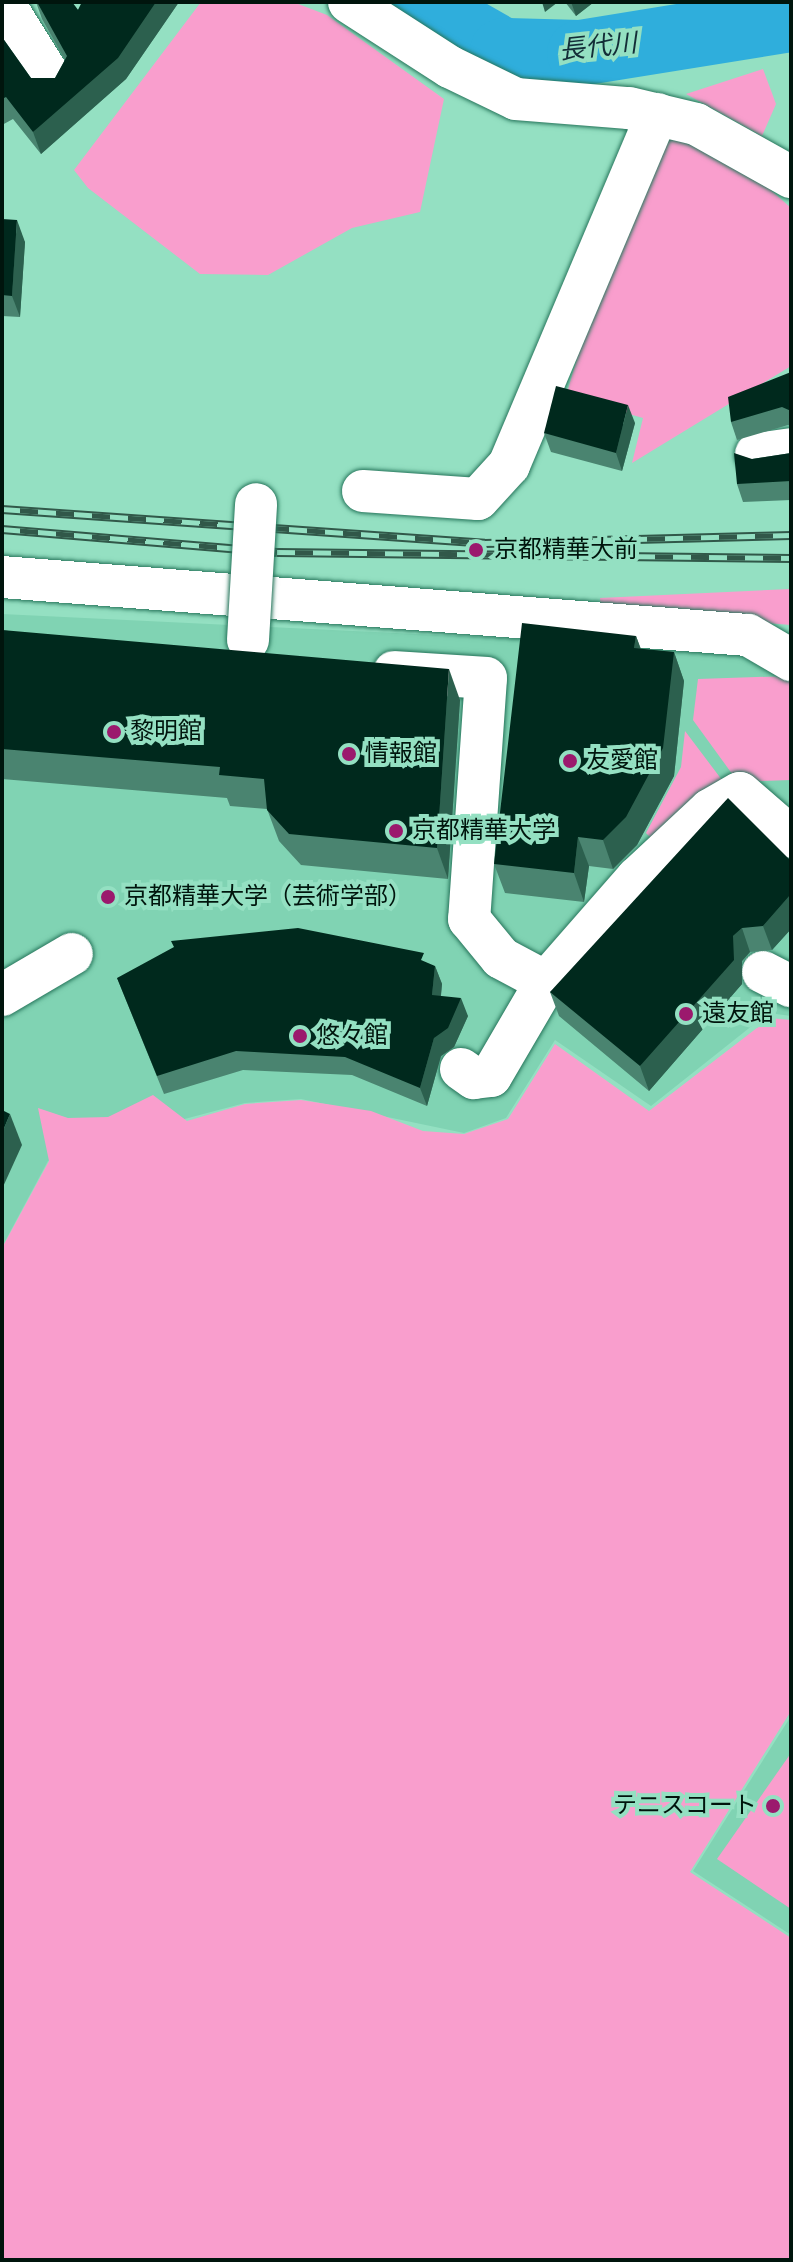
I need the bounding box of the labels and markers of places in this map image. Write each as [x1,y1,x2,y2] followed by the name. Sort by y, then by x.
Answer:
[494,536,638,564] place label: 京都精華大前
[465,539,487,561] marker: 京都精華大前
[130,718,202,746] place label: 黎明館
[105,723,123,741] marker: 黎明館
[365,740,437,768] place label: 情報館
[340,745,358,763] marker: 情報館
[586,747,658,775] place label: 友愛館
[561,752,579,770] marker: 友愛館
[412,817,556,845] place label: 京都精華大学
[387,822,405,840] marker: 京都精華大学
[124,883,412,911] place label: 京都精華大学（芸術学部）
[99,888,117,906] marker: 京都精華大学（芸術学部）
[702,1000,774,1028] place label: 遠友館
[677,1005,695,1023] marker: 遠友館
[316,1022,388,1050] place label: 悠々館
[291,1027,309,1045] marker: 悠々館
[613,1792,757,1820] place label: テニスコート
[764,1797,782,1815] marker: テニスコート

